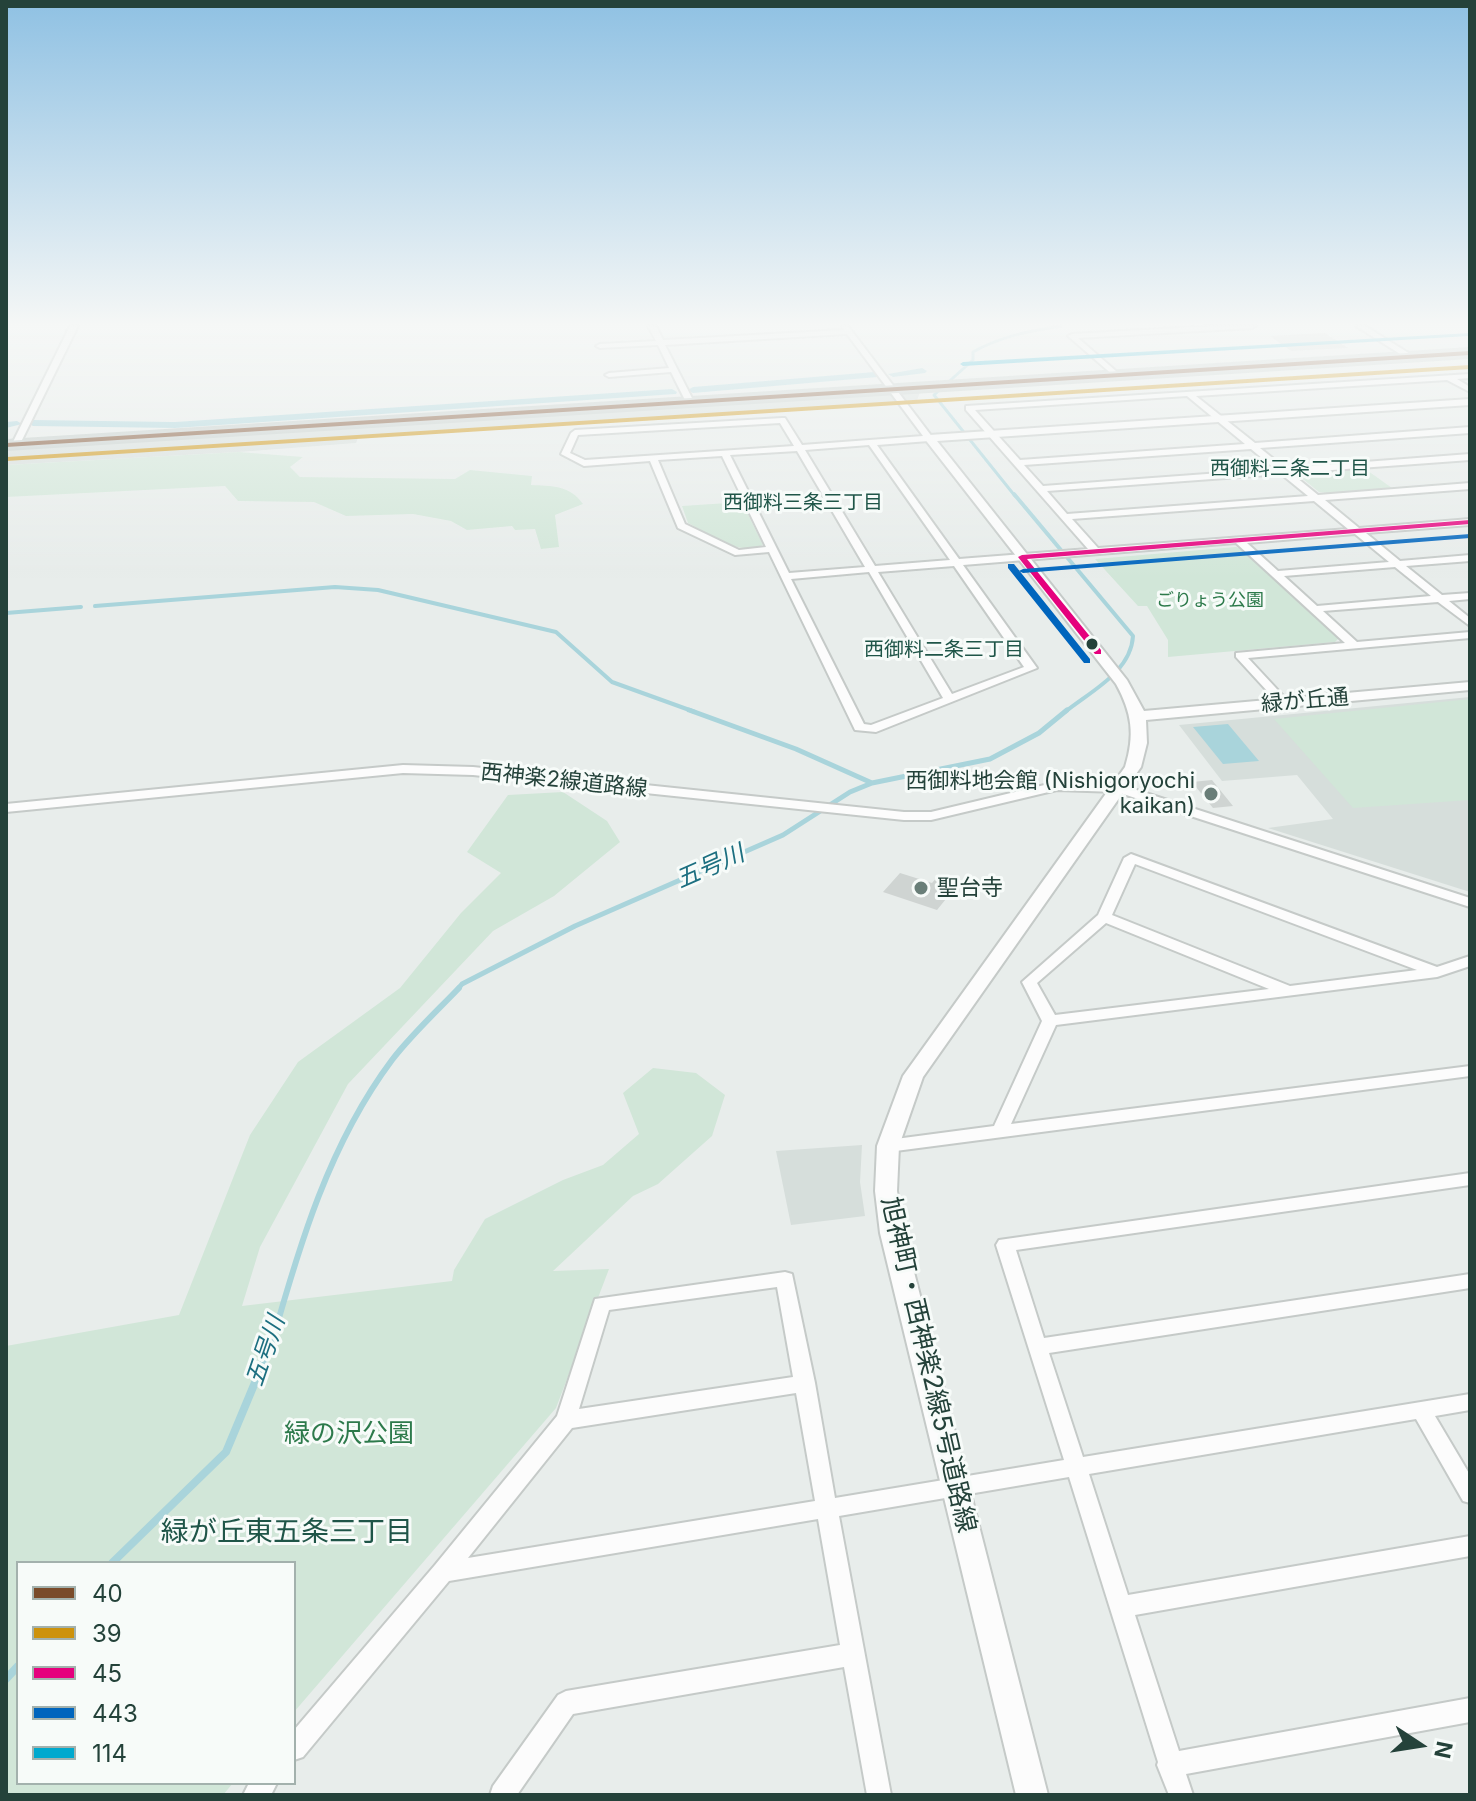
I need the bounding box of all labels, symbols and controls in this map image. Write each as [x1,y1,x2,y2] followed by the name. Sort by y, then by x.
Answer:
[1210,457,1370,481] district label: 西御料三条二丁目
[723,491,883,515] district label: 西御料三条三丁目
[1156,590,1264,612] park label: ごりょう公園
[1084,636,1100,652] unlabelled marker
[864,638,1024,662] district label: 西御料二条三丁目
[1260,684,1350,718] street label: 緑が丘通
[479,759,649,803] street label: 西神楽2線道路線
[906,768,1195,820] place label: 西御料地会館 (Nishigoryochi kaikan)
[1202,785,1220,803] marker: 西御料地会館 (Nishigoryochi kaikan)
[671,839,749,895] water label: 五号川
[937,875,1003,901] place label: 聖台寺
[912,879,930,897] marker: 聖台寺
[874,1194,982,1536] street label: 旭神町・西神楽2線5号道路線
[241,1312,291,1390] water label: 五号川
[284,1418,414,1450] park label: 緑の沢公園
[161,1516,413,1550] district label: 緑が丘東五条三丁目
[16,1561,296,1785] legend
[92,1579,123,1608] text: 40
[92,1619,122,1648] text: 39
[92,1659,122,1688] text: 45
[92,1699,138,1728] text: 443
[1380,1705,1460,1785] north arrow
[92,1739,127,1768] text: 114
[1429,1739,1458,1761] text: N

